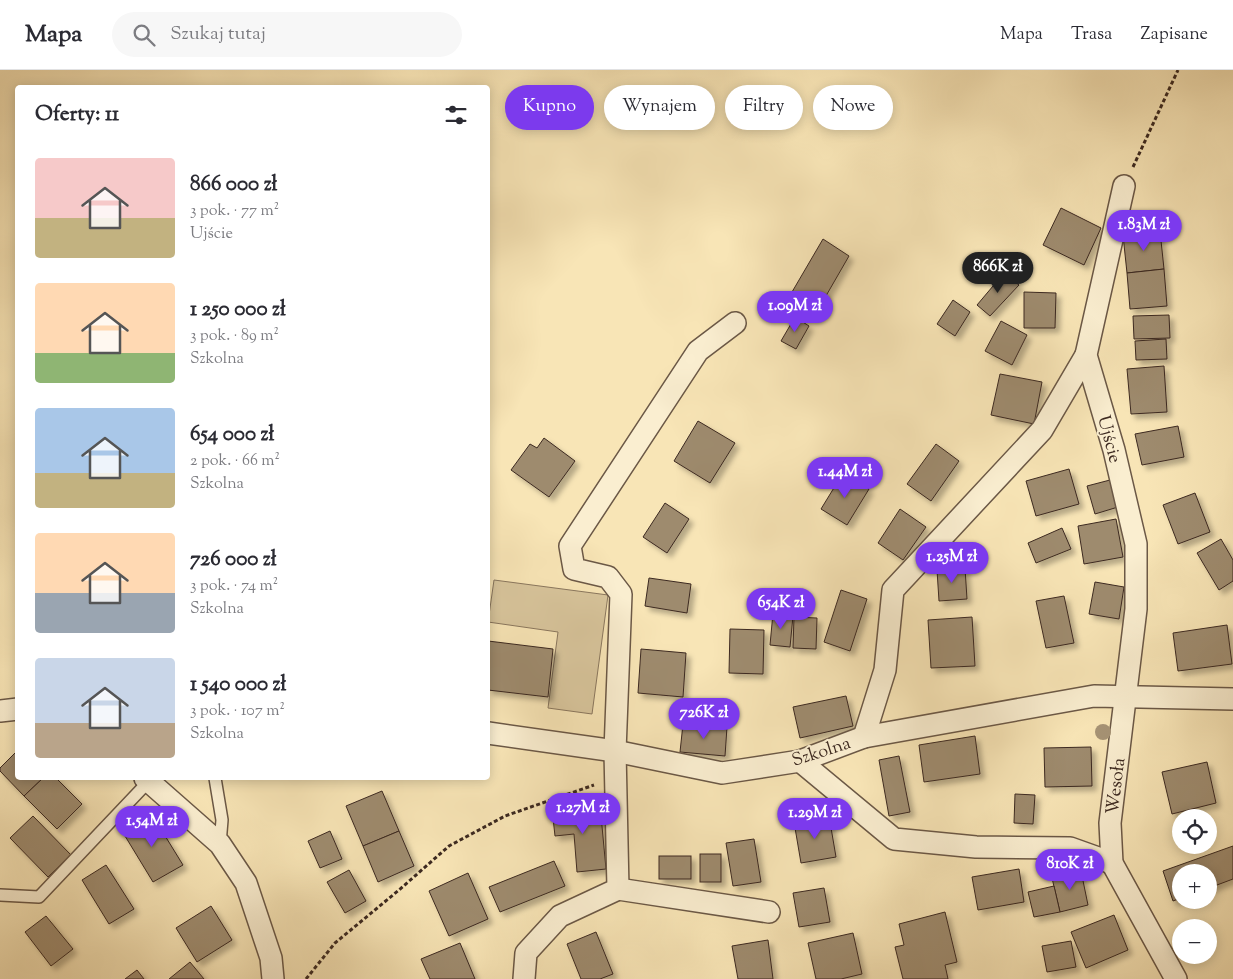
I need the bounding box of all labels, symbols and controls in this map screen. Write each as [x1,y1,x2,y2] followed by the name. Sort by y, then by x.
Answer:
[112,12,462,57] search box
[25,18,82,52] text: Mapa
[130,21,158,49] icon: search
[170,21,266,48] text: Szukaj tutaj
[1000,22,1043,48] text: Mapa
[1071,22,1112,48] text: Trasa
[1140,22,1208,48] text: Zapisane
[505,85,594,130] chip: Kupno
[604,85,715,130] chip: Wynajem
[725,85,803,130] chip: Filtry
[813,85,893,130] chip: Nowe
[35,100,119,130] text: Oferty: 11
[442,101,470,129] icon: filters
[190,170,277,200] text: 866 000 zł
[75,178,135,238] icon: home
[190,200,279,223] text: 3 pok. · 77 m²
[1092,210,1196,252] pin: 1.83M zł
[1118,214,1170,237] text: 1.83M zł
[190,223,233,246] text: Ujście
[952,252,1044,294] pin: 866K zł
[973,256,1023,279] text: 866K zł
[743,290,847,333] pin: 1.09M zł
[190,295,286,325] text: 1 250 000 zł
[768,295,822,318] text: 1.09M zł
[75,303,135,363] icon: home
[190,325,279,348] text: 3 pok. · 89 m²
[190,348,244,371] text: Szkolna
[1089,413,1127,466] street label: Ujście
[190,420,274,450] text: 654 000 zł
[75,428,135,488] icon: home
[190,450,280,473] text: 2 pok. · 66 m²
[793,456,897,499] pin: 1.44M zł
[818,461,872,484] text: 1.44M zł
[190,473,244,496] text: Szkolna
[900,542,1004,584] pin: 1.25M zł
[190,545,277,575] text: 726 000 zł
[926,546,978,569] text: 1.25M zł
[75,553,135,613] icon: home
[190,575,278,598] text: 3 pok. · 74 m²
[735,588,827,630] pin: 654K zł
[758,592,805,615] text: 654K zł
[190,598,244,621] text: Szkolna
[190,670,286,700] text: 1 540 000 zł
[75,678,135,738] icon: home
[658,698,750,740] pin: 726K zł
[190,700,285,723] text: 3 pok. · 107 m²
[680,702,728,725] text: 726K zł
[190,723,244,746] text: Szkolna
[789,731,855,775] street label: Szkolna
[1101,756,1133,816] street label: Wesoła
[531,792,635,835] pin: 1.27M zł
[556,797,610,820] text: 1.27M zł
[763,798,867,840] pin: 1.29M zł
[788,802,842,825] text: 1.29M zł
[100,806,204,848] pin: 1.54M zł
[1172,809,1217,964] map controls
[1172,809,1217,854] button: locate
[126,810,178,833] text: 1.54M zł
[1024,848,1116,891] pin: 810K zł
[1046,853,1094,876] text: 810K zł
[1172,864,1217,909] button: +
[1172,919,1217,964] button: −

